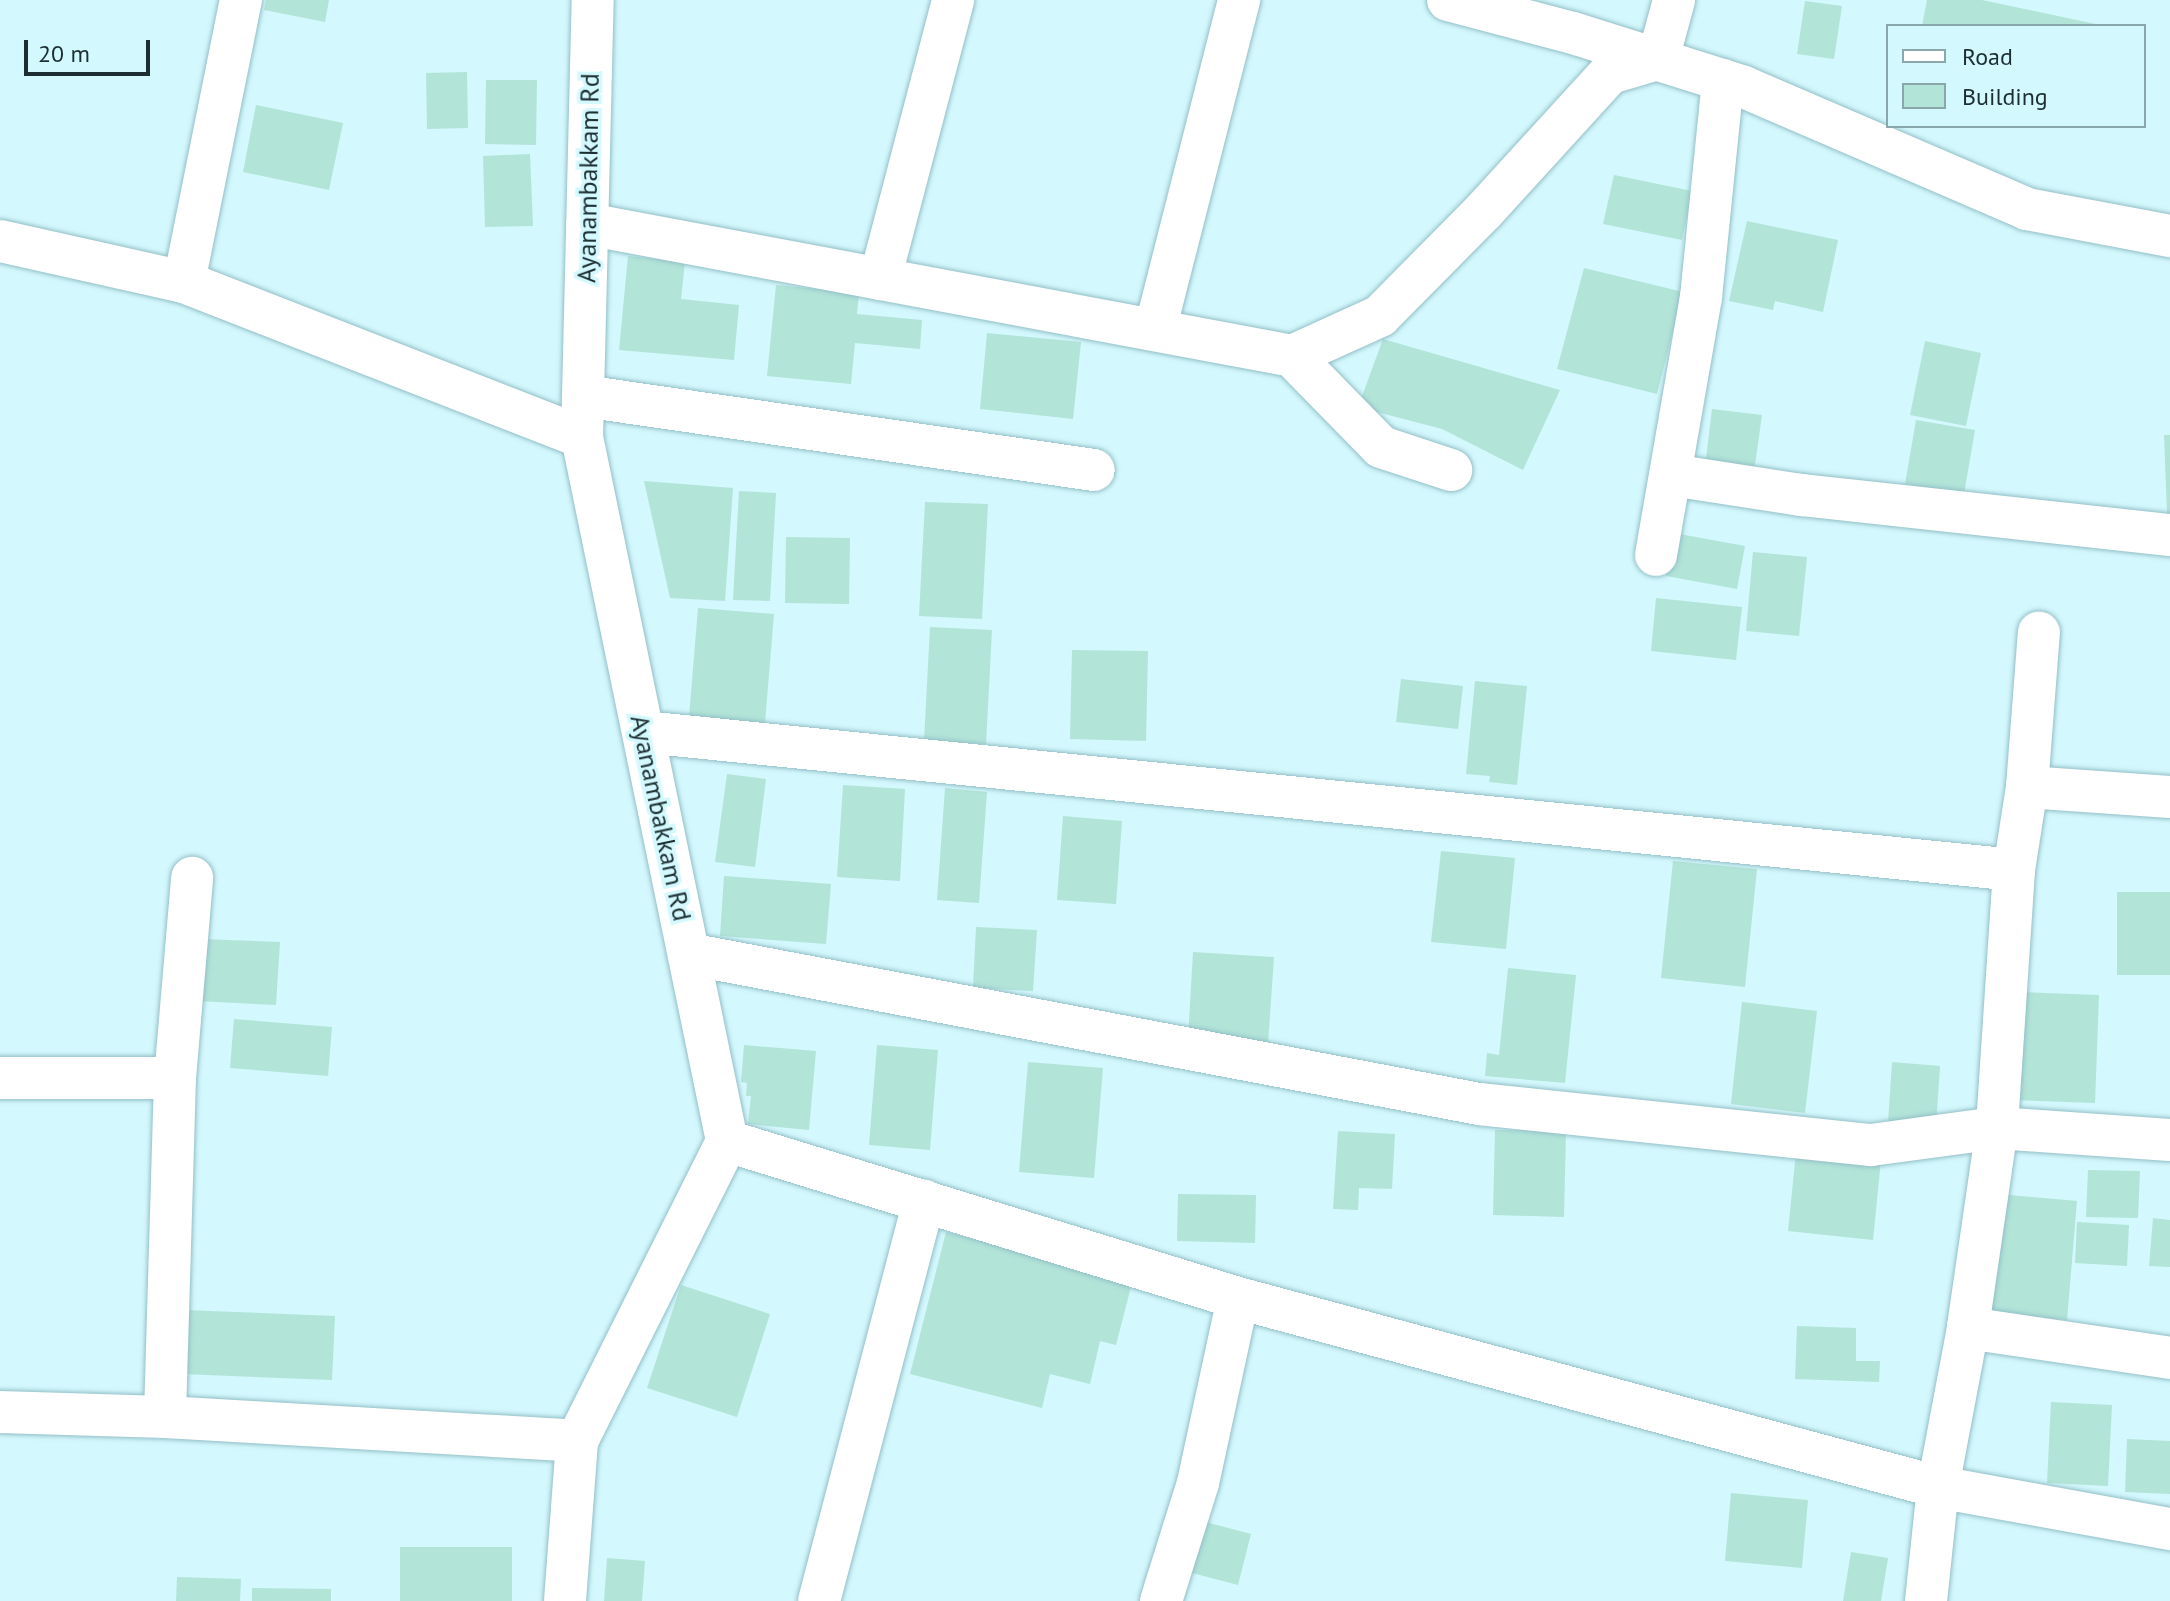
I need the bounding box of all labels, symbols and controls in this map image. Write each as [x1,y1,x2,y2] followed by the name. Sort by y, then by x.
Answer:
[28,24,154,74] scale bar
[1886,24,2146,128] legend
[38,38,90,69] text: 20 m
[1962,41,2013,72] text: Road
[571,73,605,283] street label: Ayanambakkam Rd
[1962,81,2048,112] text: Building
[624,712,698,924] street label: Ayanambakkam Rd

